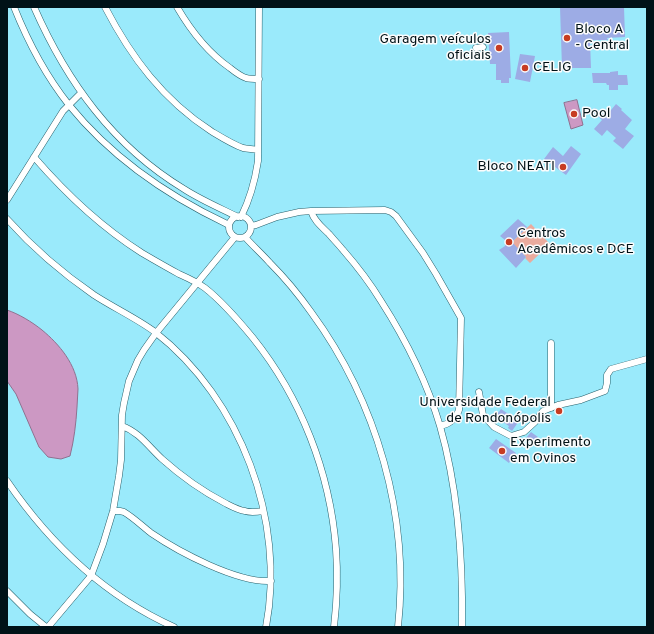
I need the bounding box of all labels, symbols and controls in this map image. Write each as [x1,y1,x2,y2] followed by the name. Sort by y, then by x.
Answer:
[575,22,629,54] place label: Bloco A - Central
[380,32,491,64] place label: Garagem veículos oficiais
[562,33,572,43] marker: Bloco A - Central
[494,43,504,53] marker: Garagem veículos oficiais
[533,60,572,76] place label: CELIG
[520,63,530,73] marker: CELIG
[582,106,610,122] place label: Pool
[569,109,579,119] marker: Pool
[478,159,555,175] place label: Bloco NEATI
[558,162,568,172] marker: Bloco NEATI
[517,226,634,258] place label: Centros Acadêmicos e DCE
[504,237,514,247] marker: Centros Acadêmicos e DCE
[419,395,551,428] place label: Universidade Federal de Rondonópolis
[554,406,564,416] marker: Universidade Federal de Rondonópolis
[510,435,591,468] place label: Experimento em Ovinos
[497,446,507,456] marker: Experimento em Ovinos

